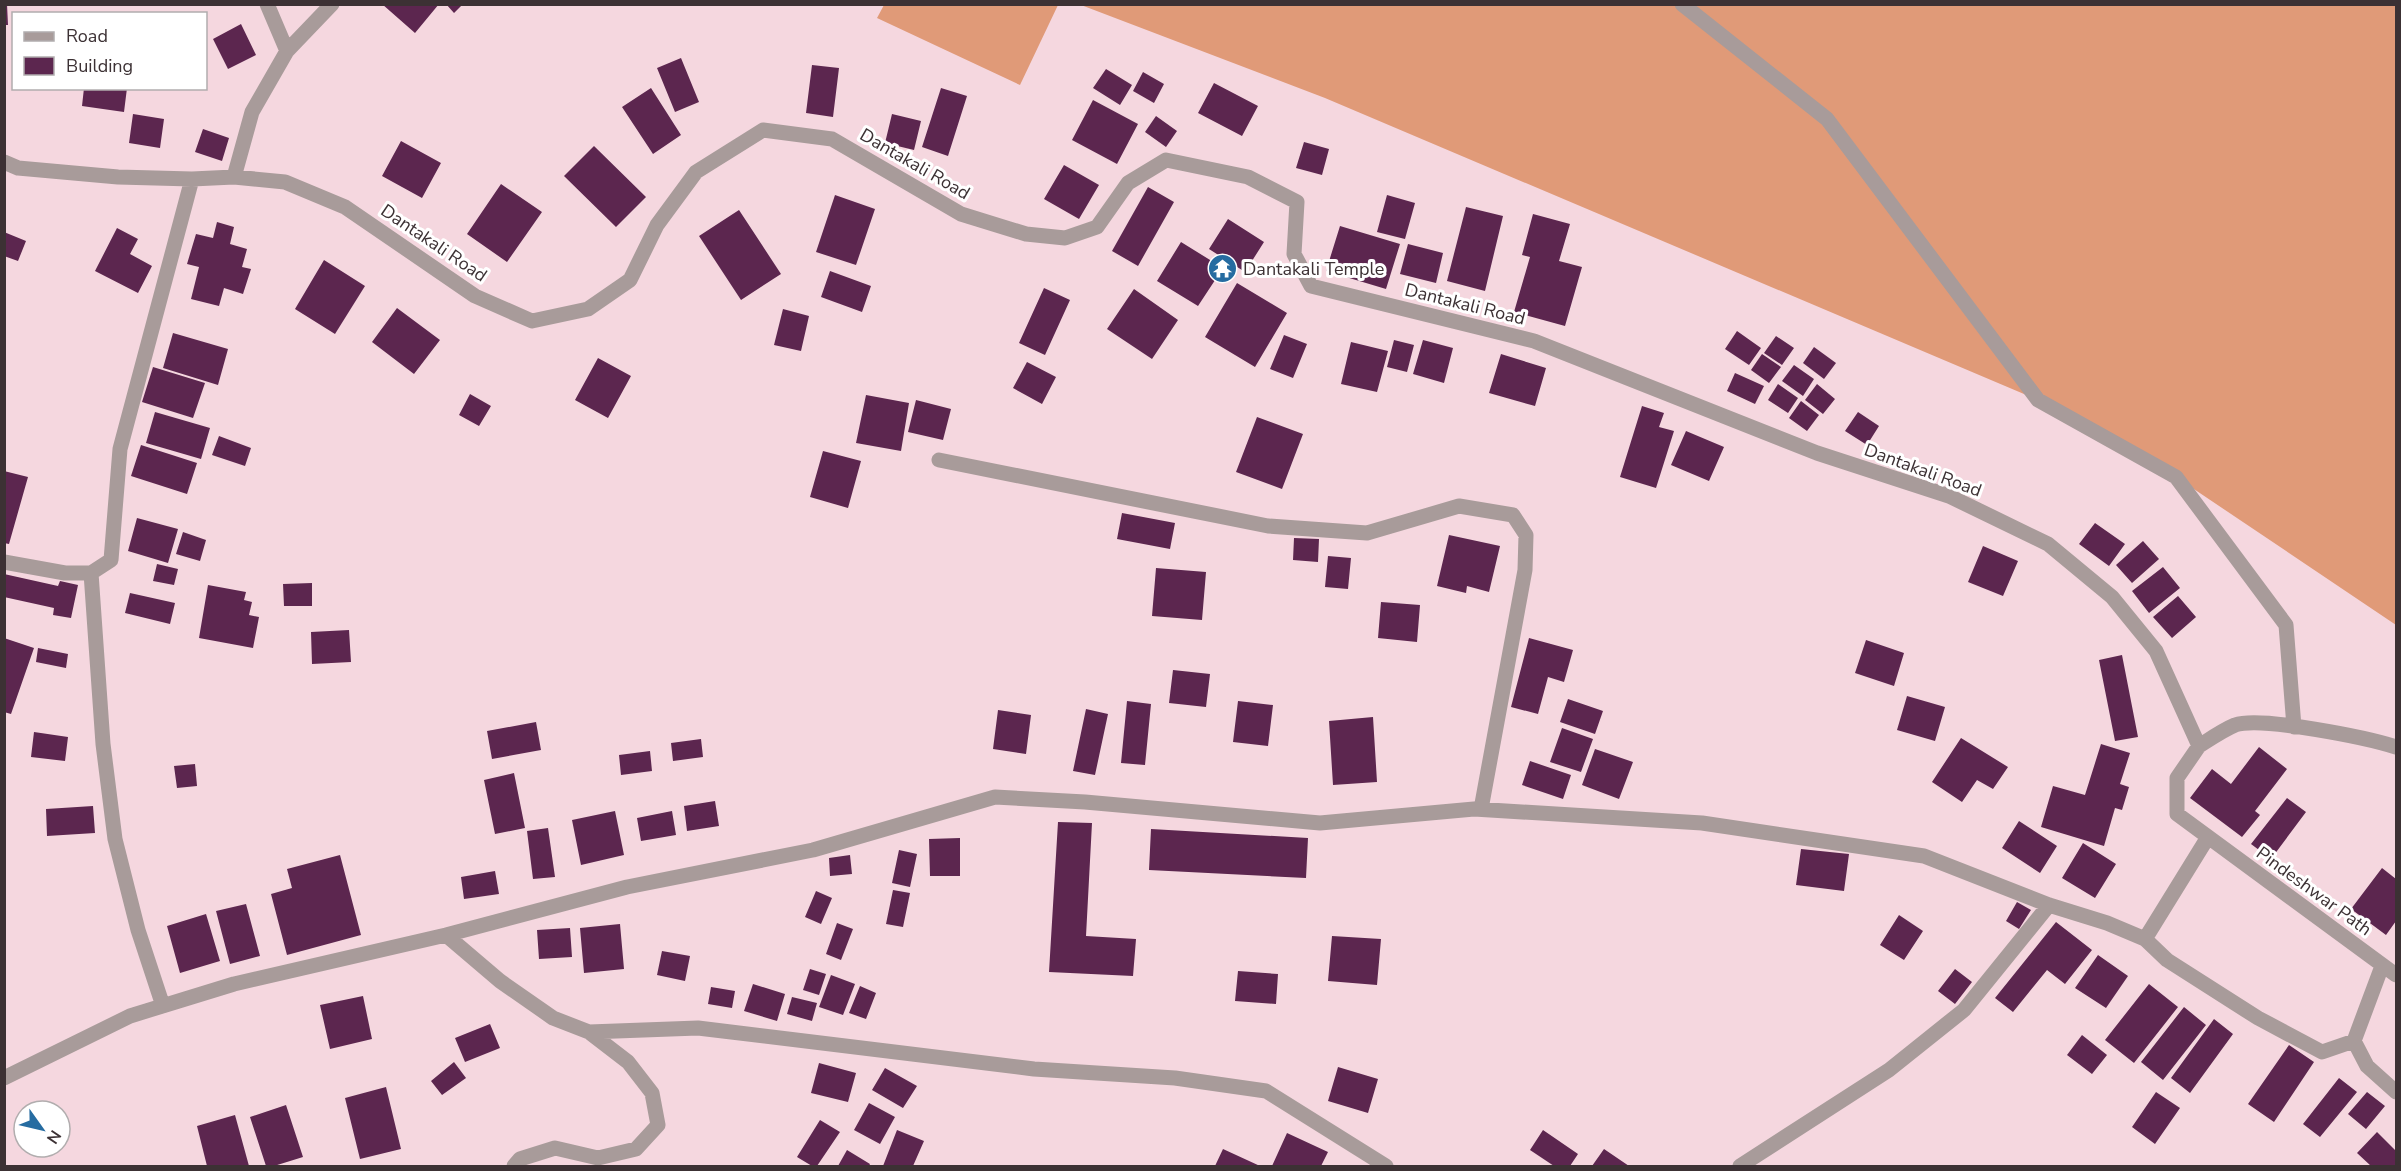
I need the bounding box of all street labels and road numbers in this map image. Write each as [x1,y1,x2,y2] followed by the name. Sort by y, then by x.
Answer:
[856,123,974,205] street label: Dantakali Road
[376,199,492,287] street label: Dantakali Road
[1402,277,1528,331] street label: Dantakali Road
[1861,438,1985,502] street label: Dantakali Road
[2251,841,2377,941] street label: Pindeshwar Path

